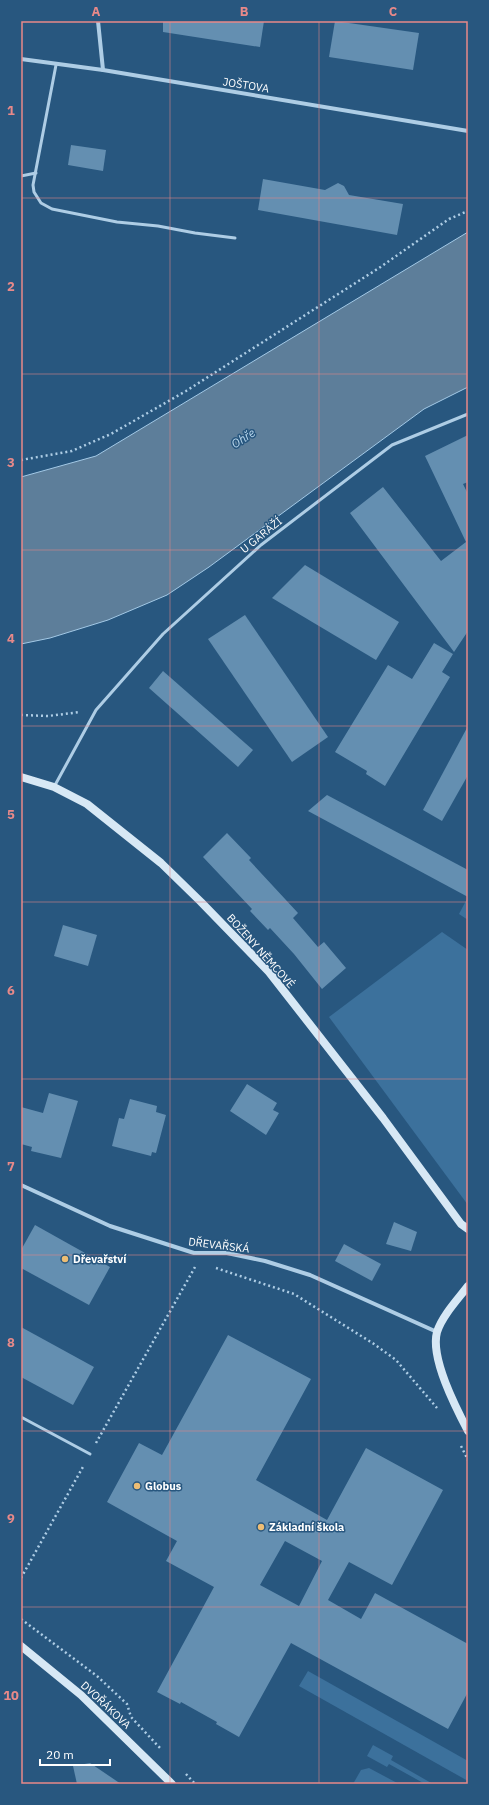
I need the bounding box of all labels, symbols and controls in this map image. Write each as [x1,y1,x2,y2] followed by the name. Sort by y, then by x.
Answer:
[92,3,101,20] text: A
[240,3,249,20] text: B
[389,3,398,20] text: C
[222,74,270,96] street label: JOŠTOVA
[7,102,15,119] text: 1
[7,278,15,295] text: 2
[228,425,258,451] water label: Ohře
[7,454,15,471] text: 3
[237,514,285,556] street label: U GARÁŽÍ
[7,630,15,647] text: 4
[7,806,15,823] text: 5
[224,911,298,991] street label: BOŽENY NĚMCOVÉ
[7,982,15,999] text: 6
[7,1158,15,1175] text: 7
[188,1234,250,1256] street label: DŘEVAŘSKÁ
[73,1252,127,1266] place label: Dřevařství
[60,1254,70,1264] marker: Dřevařství
[7,1334,15,1351] text: 8
[145,1479,182,1493] place label: Globus
[132,1481,142,1491] marker: Globus
[7,1510,15,1527] text: 9
[269,1520,344,1534] place label: Základní škola
[256,1522,266,1532] marker: Základní škola
[78,1678,134,1732] street label: DVOŘÁKOVA
[3,1687,19,1704] text: 10
[40,1741,110,1767] scale bar
[46,1747,74,1762] text: 20 m

